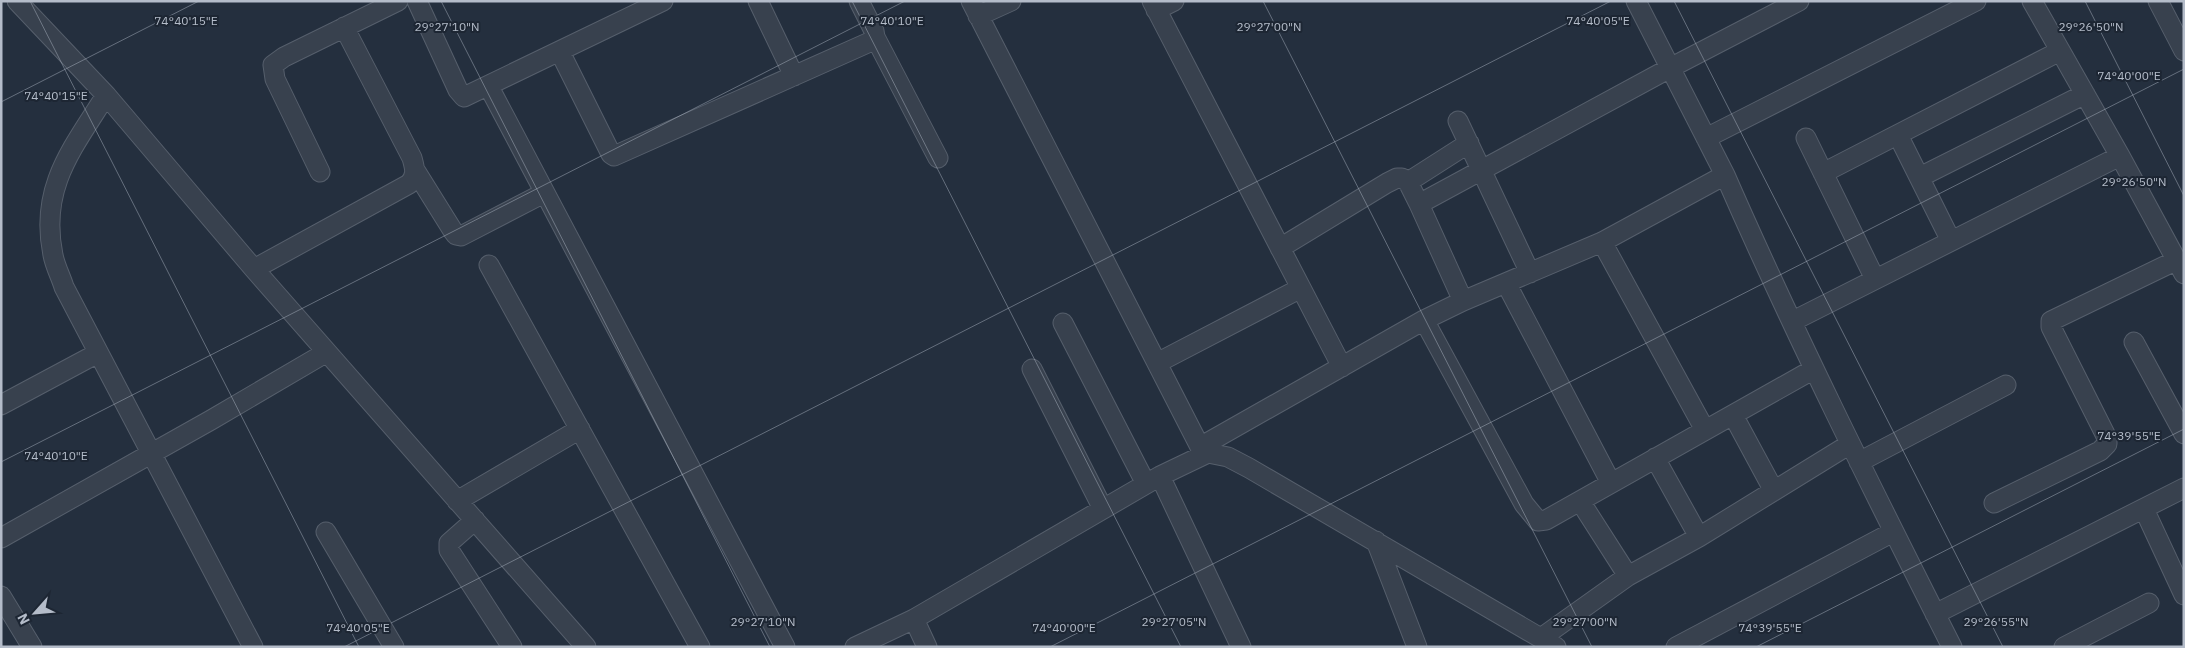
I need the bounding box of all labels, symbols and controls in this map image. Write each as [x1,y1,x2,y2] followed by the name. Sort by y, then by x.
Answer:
[154,13,218,28] text: 74°40'15"E
[860,13,924,28] text: 74°40'10"E
[1566,13,1630,28] text: 74°40'05"E
[414,19,480,34] text: 29°27'10"N
[1236,19,1302,34] text: 29°27'00"N
[2058,19,2124,34] text: 29°26'50"N
[2097,68,2161,83] text: 74°40'00"E
[24,88,88,103] text: 74°40'15"E
[2101,174,2167,189] text: 29°26'50"N
[2097,428,2161,443] text: 74°39'55"E
[24,448,88,463] text: 74°40'10"E
[10,588,60,638] north arrow
[13,610,34,628] text: N
[730,614,796,629] text: 29°27'10"N
[1141,614,1207,629] text: 29°27'05"N
[1552,614,1618,629] text: 29°27'00"N
[1963,614,2029,629] text: 29°26'55"N
[326,620,390,635] text: 74°40'05"E
[1032,620,1096,635] text: 74°40'00"E
[1738,620,1802,635] text: 74°39'55"E

